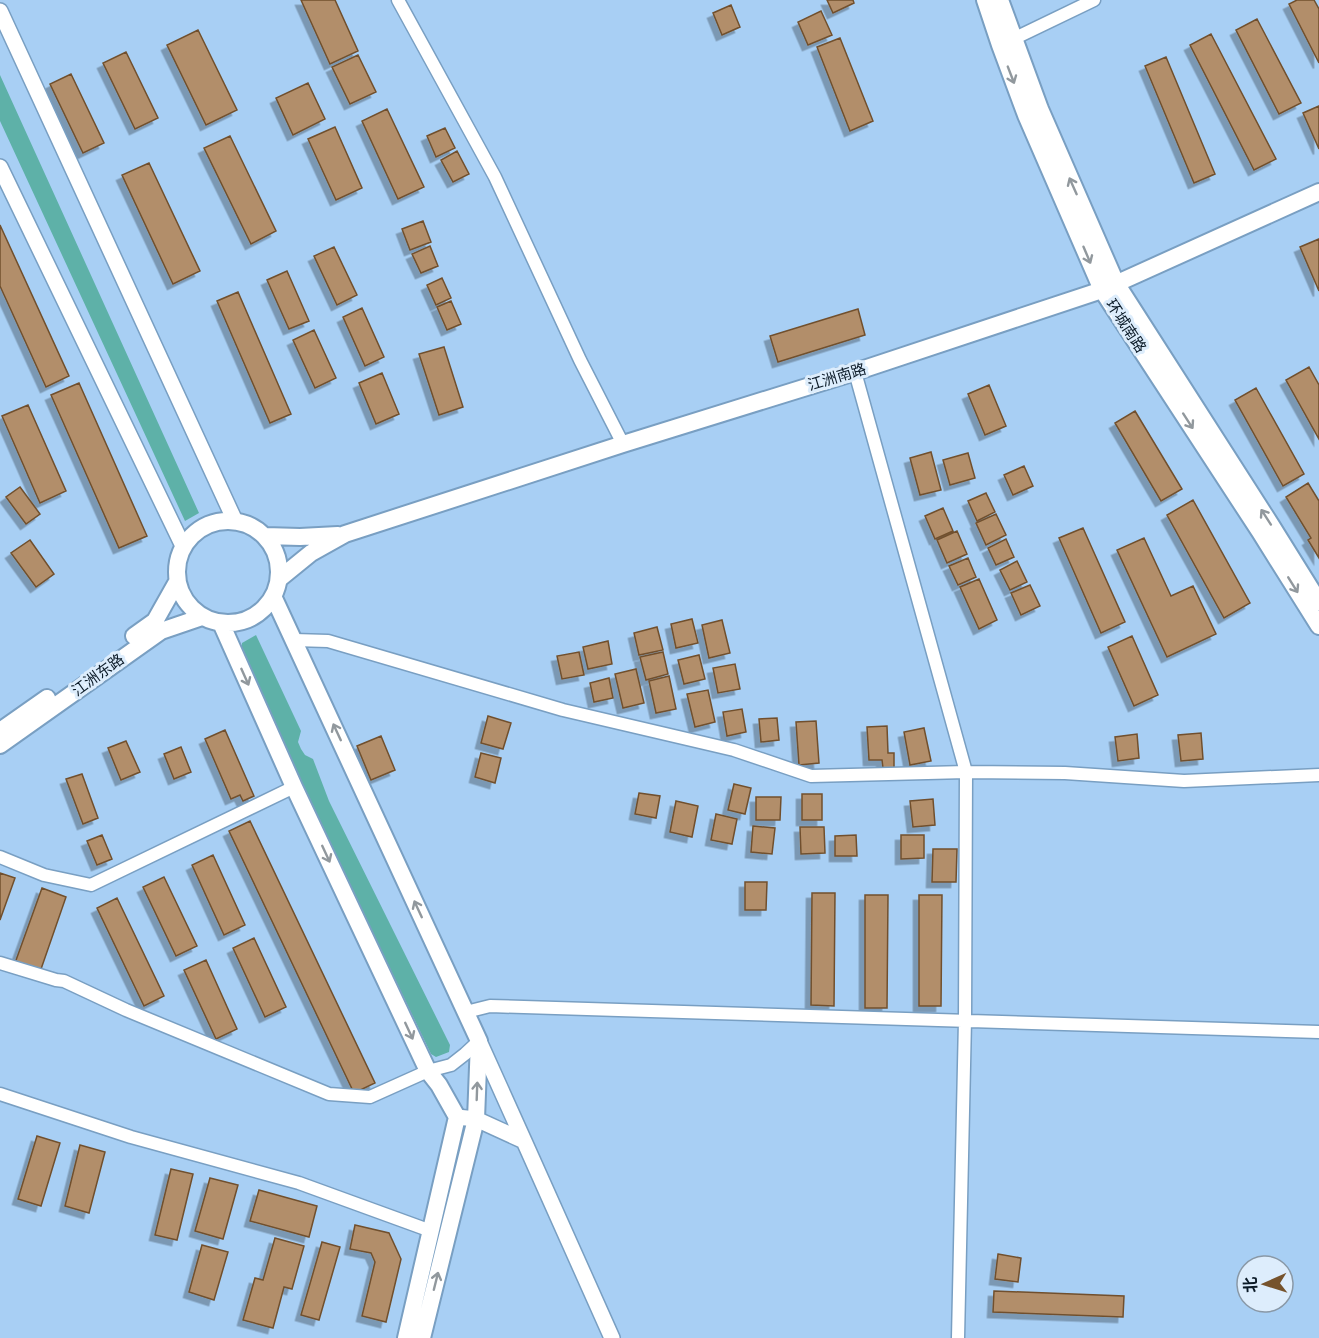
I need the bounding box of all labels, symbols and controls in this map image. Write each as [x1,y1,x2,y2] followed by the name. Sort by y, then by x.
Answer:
[1007,65,1018,84] one-way arrow
[1067,177,1079,195] one-way arrow
[1082,245,1093,263] one-way arrow
[1100,295,1151,357] street label: 环城南路
[805,359,869,396] street label: 江洲南路
[1182,412,1194,429] one-way arrow
[1260,509,1272,526] one-way arrow
[1288,576,1300,593] one-way arrow
[68,649,129,702] street label: 江洲东路
[240,667,251,685] one-way arrow
[330,724,342,742] one-way arrow
[320,845,332,863] one-way arrow
[412,901,424,919] one-way arrow
[403,1021,415,1039] one-way arrow
[471,1081,482,1101] one-way arrow
[1235,1254,1295,1314] north arrow
[431,1272,443,1291] one-way arrow
[1240,1276,1262,1293] text: 北

